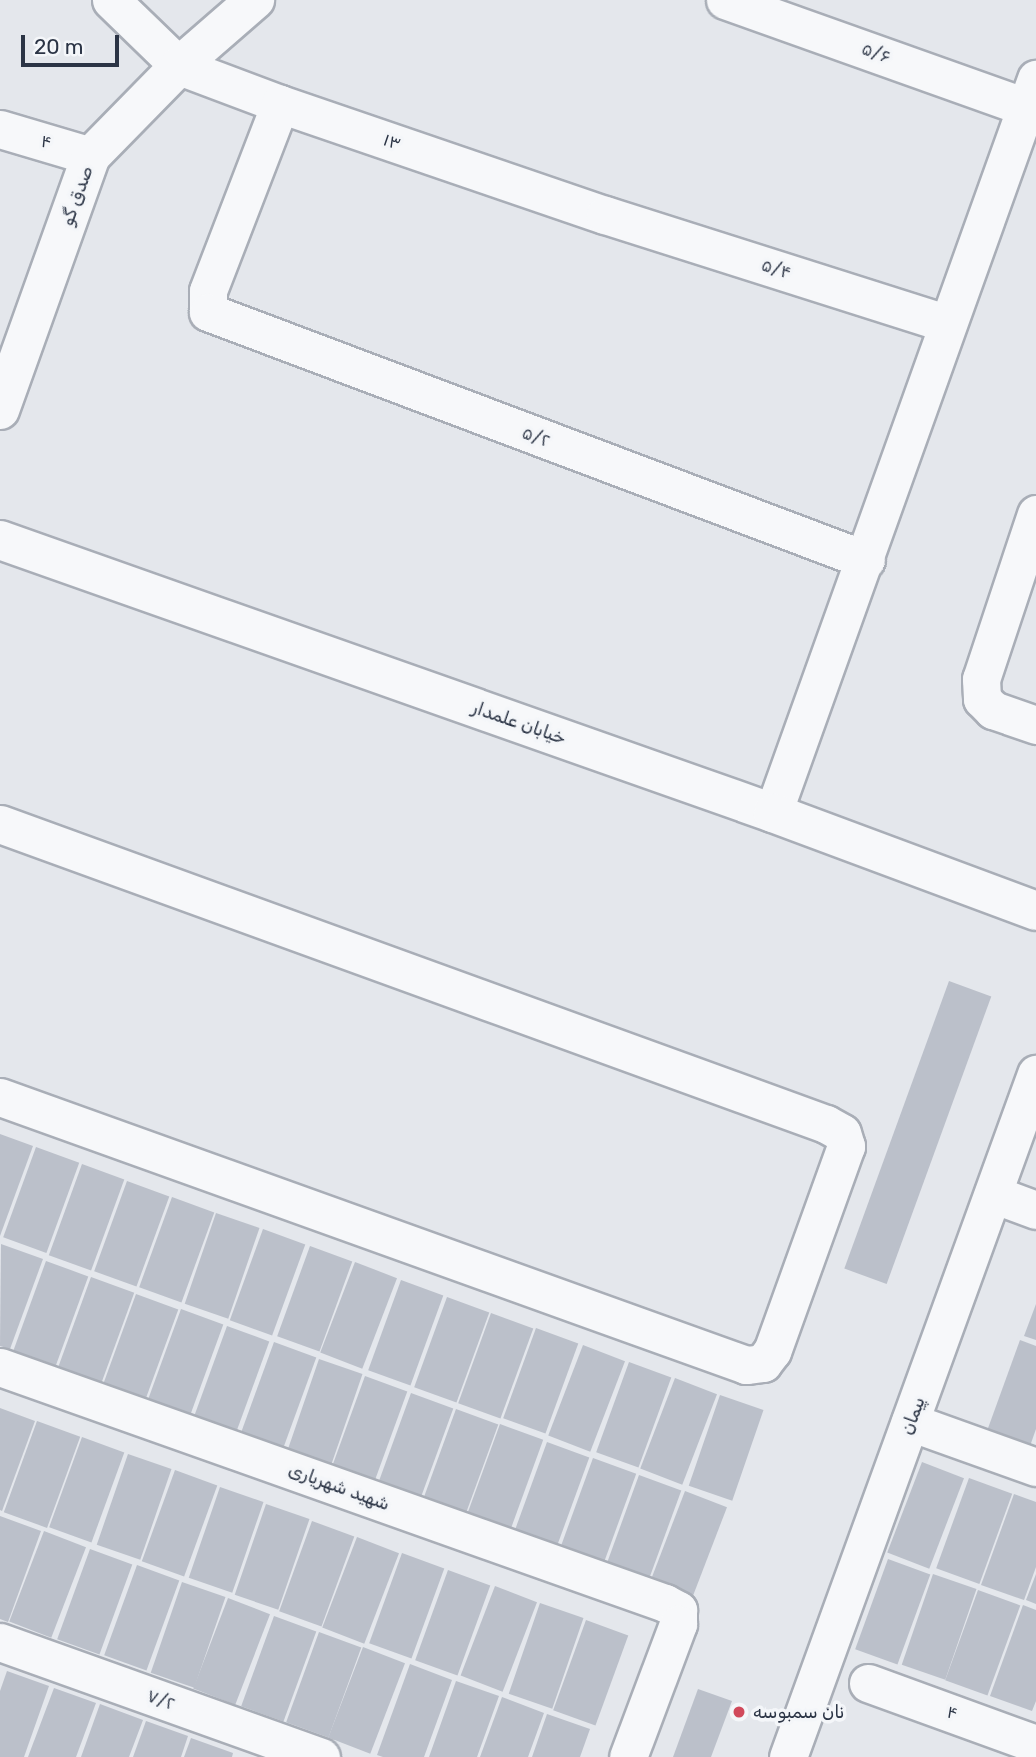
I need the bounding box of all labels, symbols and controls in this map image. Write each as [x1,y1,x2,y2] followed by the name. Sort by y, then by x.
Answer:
[24,21,122,65] scale bar
[34,34,83,59] text: 20 m
[858,38,894,68] street label: ۵/۶
[380,129,404,155] street label: ۱۳
[38,130,54,154] street label: ۴
[56,163,98,229] street label: صدق گو
[758,254,794,284] street label: ۵/۴
[519,422,553,452] street label: ۵/۲
[469,697,569,749] street label: خیابان علمدار
[896,1394,930,1438] street label: پیمان
[285,1459,393,1515] street label: شهید شهریاری
[144,1685,178,1715] street label: ۷/۲
[753,1701,844,1723] place label: نان سمبوسه
[944,1701,960,1725] street label: ۴
[731,1704,747,1720] marker: نان سمبوسه

